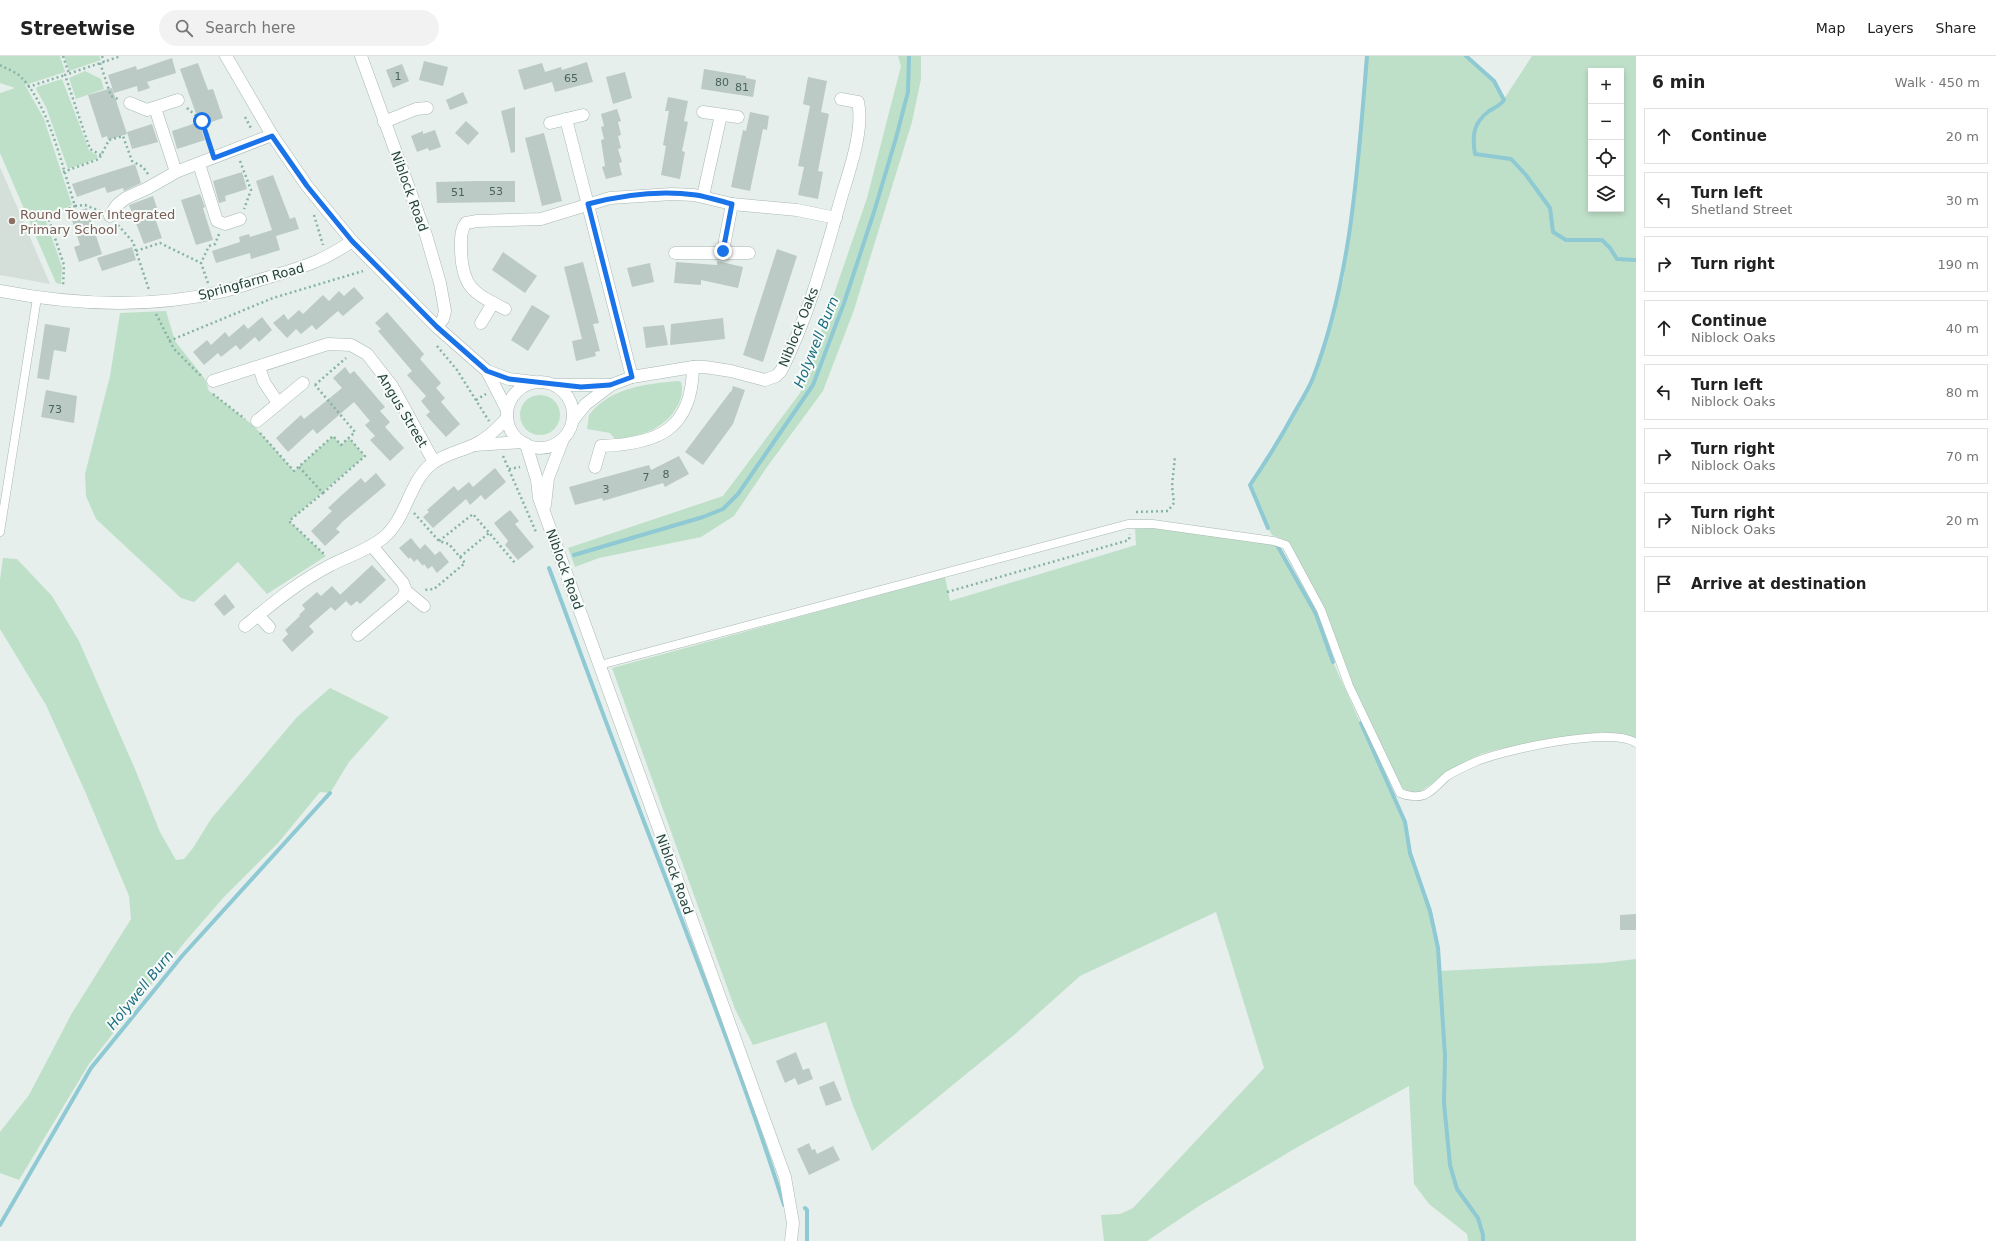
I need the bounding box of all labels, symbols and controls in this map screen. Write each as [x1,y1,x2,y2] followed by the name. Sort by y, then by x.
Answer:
[159,10,439,46] search box
[20,17,135,39] text: Streetwise
[173,17,195,39] icon: search
[205,19,295,37] text: Search here
[1816,20,1845,36] text: Map
[1867,20,1914,36] text: Layers
[1936,20,1976,36] text: Share
[1588,68,1624,212] map controls
[1588,68,1624,104] button: +
[395,70,402,83] house number: 1
[564,72,578,85] house number: 65
[1652,72,1705,92] text: 6 min
[1895,75,1980,90] text: Walk · 450 m
[715,76,729,89] house number: 80
[735,81,749,94] house number: 81
[1588,104,1624,140] button: −
[193,112,211,130] route start
[1653,125,1675,147] icon: ahead
[1691,127,1767,145] text: Continue
[1946,129,1979,144] text: 20 m
[1588,140,1624,176] button: locate
[388,149,431,233] street label: Niblock Road
[1588,176,1624,212] button: layers
[1691,184,1763,202] text: Turn left
[489,185,503,198] house number: 53
[451,186,465,199] house number: 51
[1653,189,1675,211] icon: left
[1946,193,1979,208] text: 30 m
[1691,202,1792,217] text: Shetland Street
[20,207,175,237] place label: Round Tower Integrated Primary School
[7,216,17,226] marker: Round Tower Integrated Primary School
[714,242,732,260] route end
[1653,253,1675,275] icon: right
[1691,255,1775,273] text: Turn right
[1937,257,1979,272] text: 190 m
[197,260,306,303] street label: Springfarm Road
[776,285,821,369] street label: Niblock Oaks
[790,294,842,390] water label: Holywell Burn
[1691,312,1767,330] text: Continue
[1653,317,1675,339] icon: ahead
[1946,321,1979,336] text: 40 m
[1691,330,1775,345] text: Niblock Oaks
[375,370,431,450] street label: Angus Street
[1691,376,1763,394] text: Turn left
[1653,381,1675,403] icon: left
[1946,385,1979,400] text: 80 m
[1691,394,1775,409] text: Niblock Oaks
[48,403,62,416] house number: 73
[1691,440,1775,458] text: Turn right
[1653,445,1675,467] icon: right
[1946,449,1979,464] text: 70 m
[1691,458,1775,473] text: Niblock Oaks
[663,468,670,481] house number: 8
[643,471,650,484] house number: 7
[603,483,610,496] house number: 3
[1691,504,1775,522] text: Turn right
[1653,509,1675,531] icon: right
[1946,513,1979,528] text: 20 m
[1691,522,1775,537] text: Niblock Oaks
[543,527,586,611] street label: Niblock Road
[1653,573,1675,595] icon: arrive
[1691,575,1866,593] text: Arrive at destination
[653,832,696,916] street label: Niblock Road
[103,947,177,1033] water label: Holywell Burn

